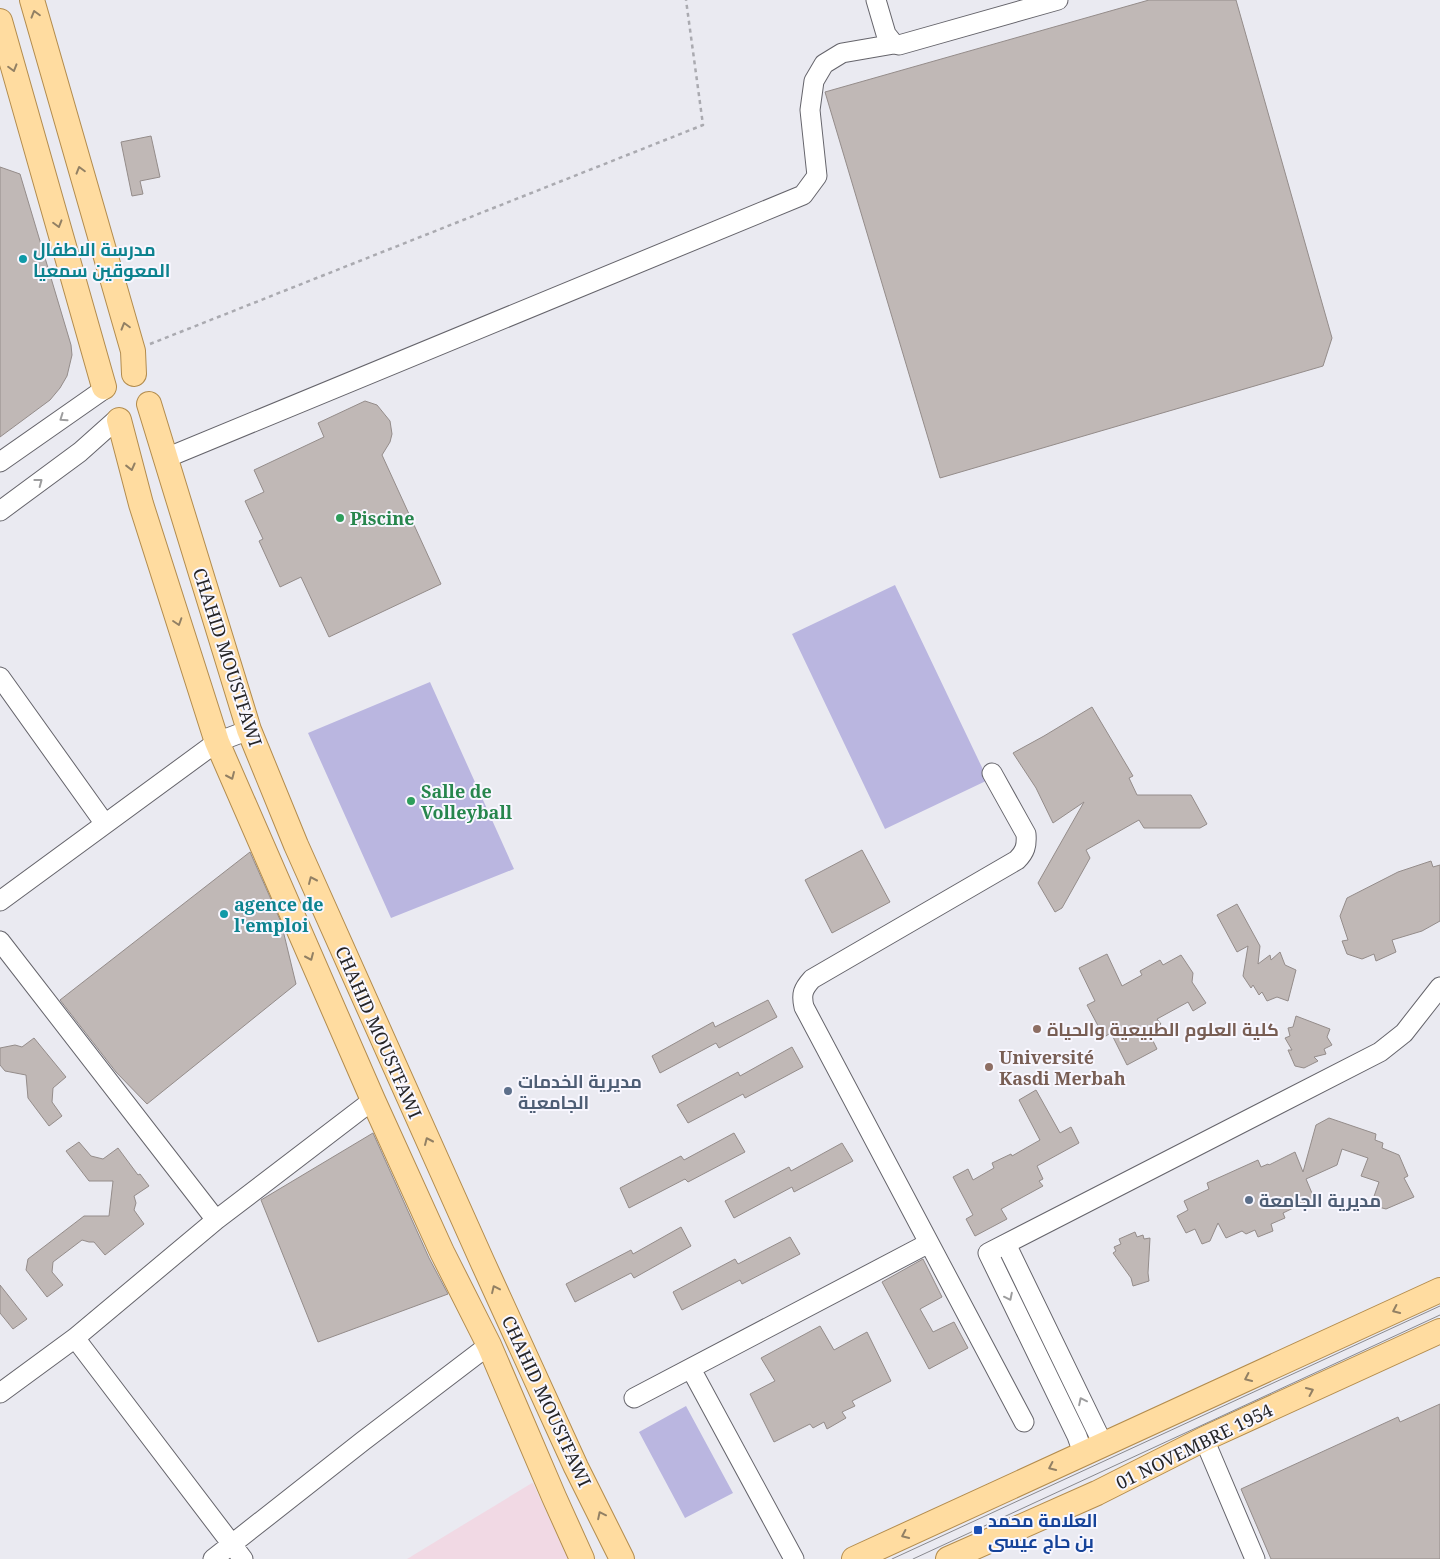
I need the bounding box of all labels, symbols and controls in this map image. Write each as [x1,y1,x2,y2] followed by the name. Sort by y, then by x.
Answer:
[31,10,41,18] one-way arrow
[8,64,18,72] one-way arrow
[76,166,86,174] one-way arrow
[52,220,63,229] one-way arrow
[33,237,170,282] place label: مدرسة الاطفال المعوقين سمعيا
[17,253,29,265] marker: مدرسة الاطفال المعوقين سمعيا
[121,322,131,331] one-way arrow
[59,412,69,421] one-way arrow
[125,462,136,471] one-way arrow
[33,479,43,488] one-way arrow
[350,506,415,530] place label: Piscine
[334,512,346,524] marker: Piscine
[188,565,268,749] street label: CHAHID MOUSTFAWI
[173,618,183,626] one-way arrow
[225,771,236,780] one-way arrow
[421,779,513,824] place label: Salle de Volleyball
[405,795,417,807] marker: Salle de Volleyball
[307,876,318,885] one-way arrow
[234,892,324,937] place label: agence de l'emploi
[218,908,230,920] marker: agence de l'emploi
[330,942,428,1122] street label: CHAHID MOUSTFAWI
[304,952,315,961] one-way arrow
[1047,1017,1279,1042] place label: كلية العلوم الطبيعية والحياة
[1031,1023,1043,1035] marker: كلية العلوم الطبيعية والحياة
[999,1045,1126,1090] place label: Université Kasdi Merbah
[983,1061,995,1073] marker: Université Kasdi Merbah
[518,1069,642,1114] place label: مديرية الخدمات الجامعية
[502,1085,514,1097] marker: مديرية الخدمات الجامعية
[424,1137,434,1146] one-way arrow
[1259,1188,1381,1212] place label: مديرية الجامعة
[1243,1194,1255,1206] marker: مديرية الجامعة
[491,1285,501,1294] one-way arrow
[1003,1292,1013,1301] one-way arrow
[1392,1304,1401,1314] one-way arrow
[497,1311,597,1491] street label: CHAHID MOUSTFAWI
[1244,1372,1253,1382] one-way arrow
[1305,1387,1314,1398] one-way arrow
[1078,1397,1088,1406] one-way arrow
[1112,1398,1276,1494] street label: 01 NOVEMBRE 1954
[1048,1461,1057,1471] one-way arrow
[988,1508,1098,1554] place label: العلامة محمد بن حاج عيسى
[596,1511,607,1520] one-way arrow
[972,1524,984,1536] marker: العلامة محمد بن حاج عيسى
[901,1529,910,1540] one-way arrow

